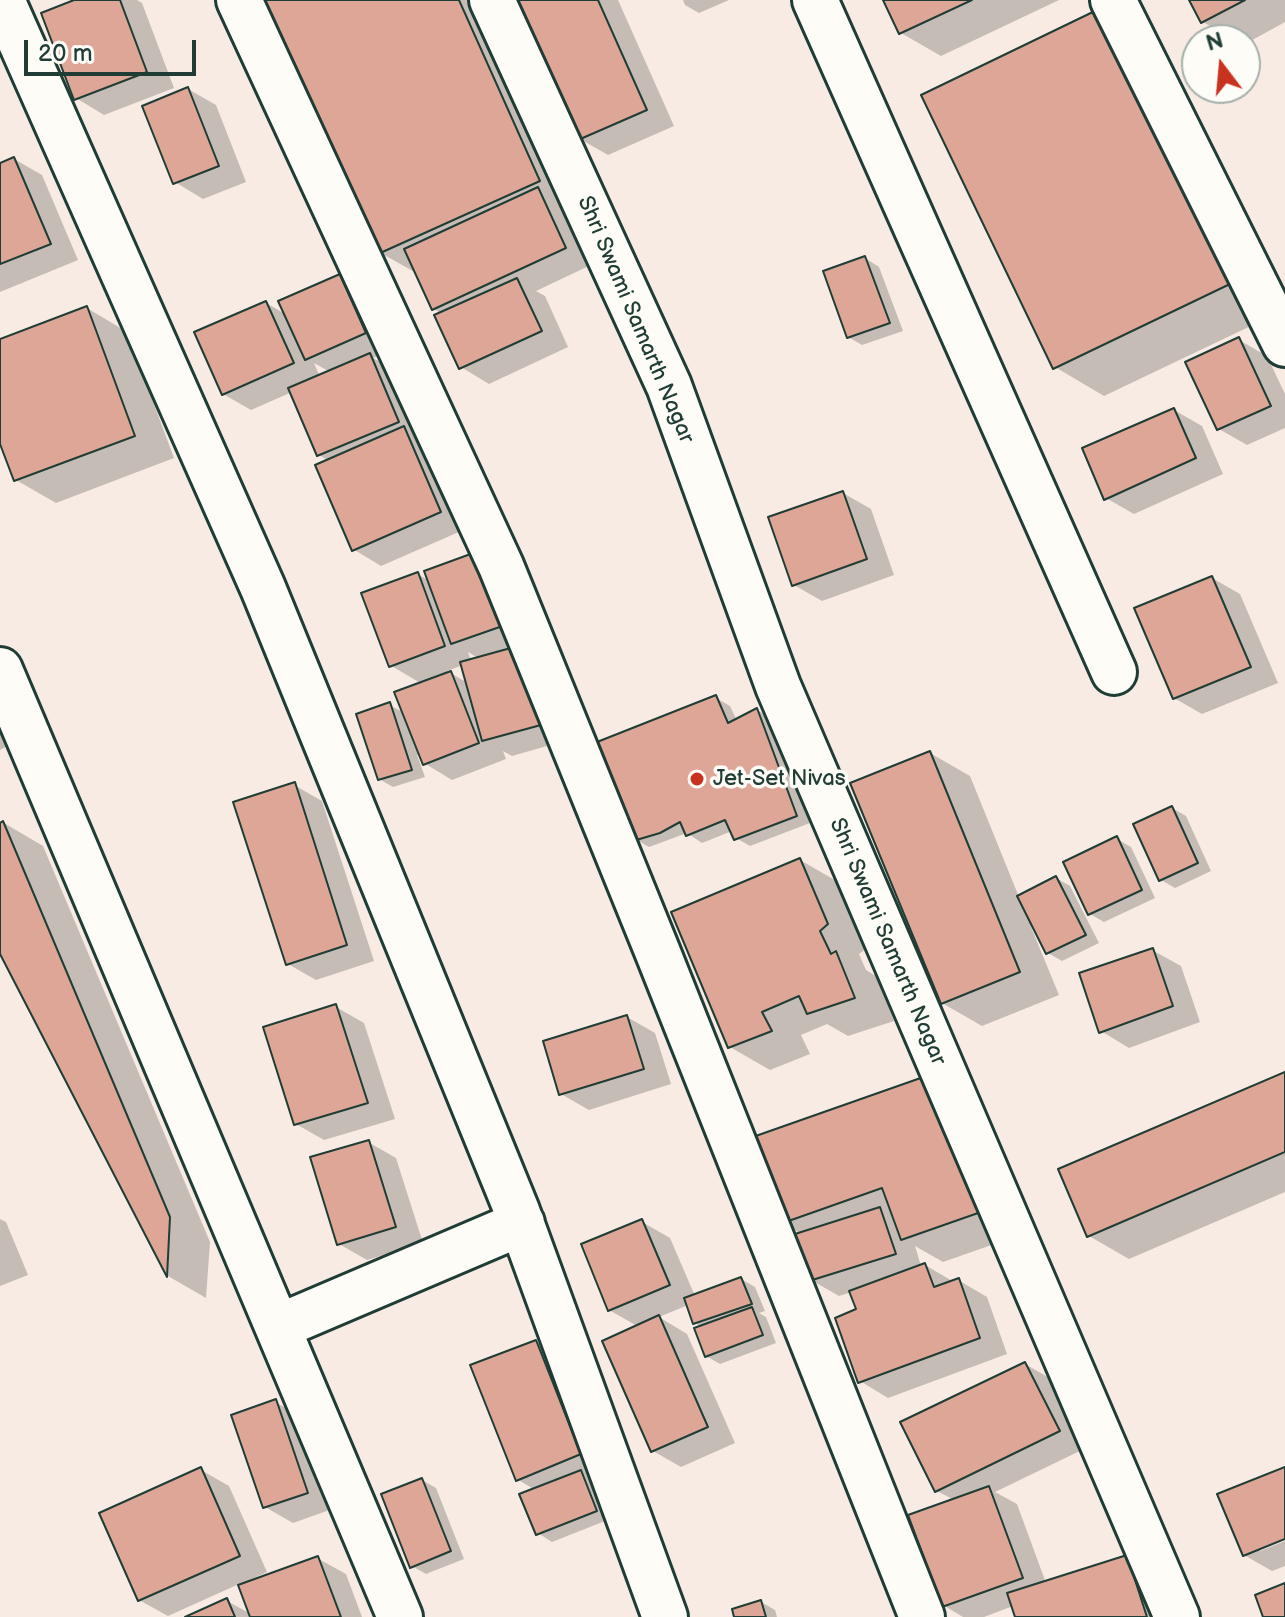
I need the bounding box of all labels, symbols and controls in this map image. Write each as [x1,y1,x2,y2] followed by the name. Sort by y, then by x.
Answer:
[28,24,200,74] scale bar
[1181,24,1261,104] north arrow
[1203,27,1226,58] text: N
[38,39,93,68] text: 20 m
[571,193,699,447] street label: Shri Swami Samarth Nagar
[713,766,846,792] place label: Jet-Set Nivas
[688,770,706,788] marker: Jet-Set Nivas
[823,815,951,1069] street label: Shri Swami Samarth Nagar

